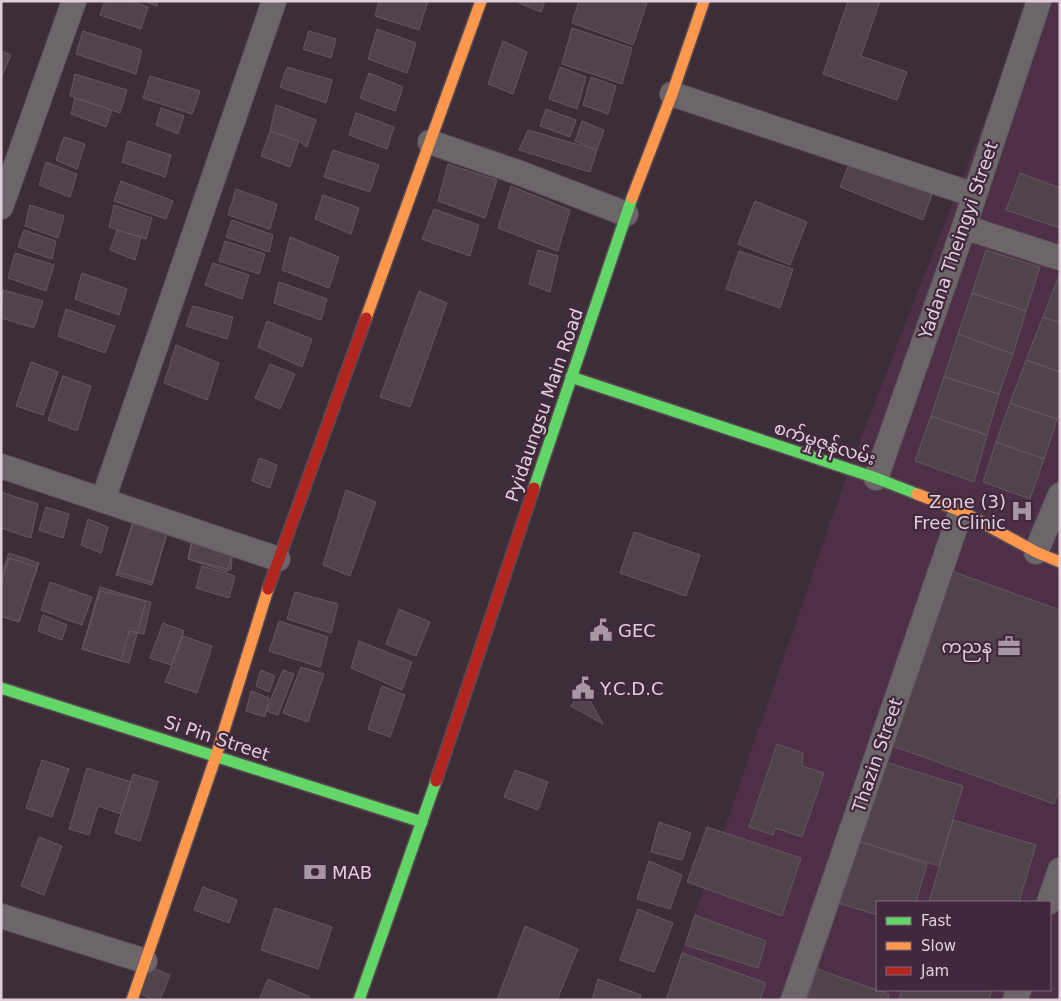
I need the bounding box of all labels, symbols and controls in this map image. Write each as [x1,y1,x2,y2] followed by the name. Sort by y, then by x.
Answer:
[914,138,1002,342] street label: Yadana Theingyi Street
[501,305,587,505] street label: Pyidaungsu Main Road
[770,415,879,474] street label: စက်မှုဇုန်လမ်း
[913,491,1006,533] place label: Zone (3) Free Clinic
[1009,498,1035,524] hospital icon: Zone (3) Free Clinic
[588,617,614,643] public building icon: GEC
[618,620,656,641] place label: GEC
[996,633,1022,659] office icon: ကညန
[942,636,992,662] place label: ကညန
[570,675,596,701] public building icon: Y.C.D.C
[599,678,664,699] place label: Y.C.D.C
[847,695,906,816] street label: Thazin Street
[162,711,272,765] street label: Si Pin Street
[302,859,328,885] bank icon: MAB
[332,862,372,883] place label: MAB
[876,901,1051,991] legend
[921,912,951,930] text: Fast
[921,937,956,955] text: Slow
[920,962,949,980] text: Jam

